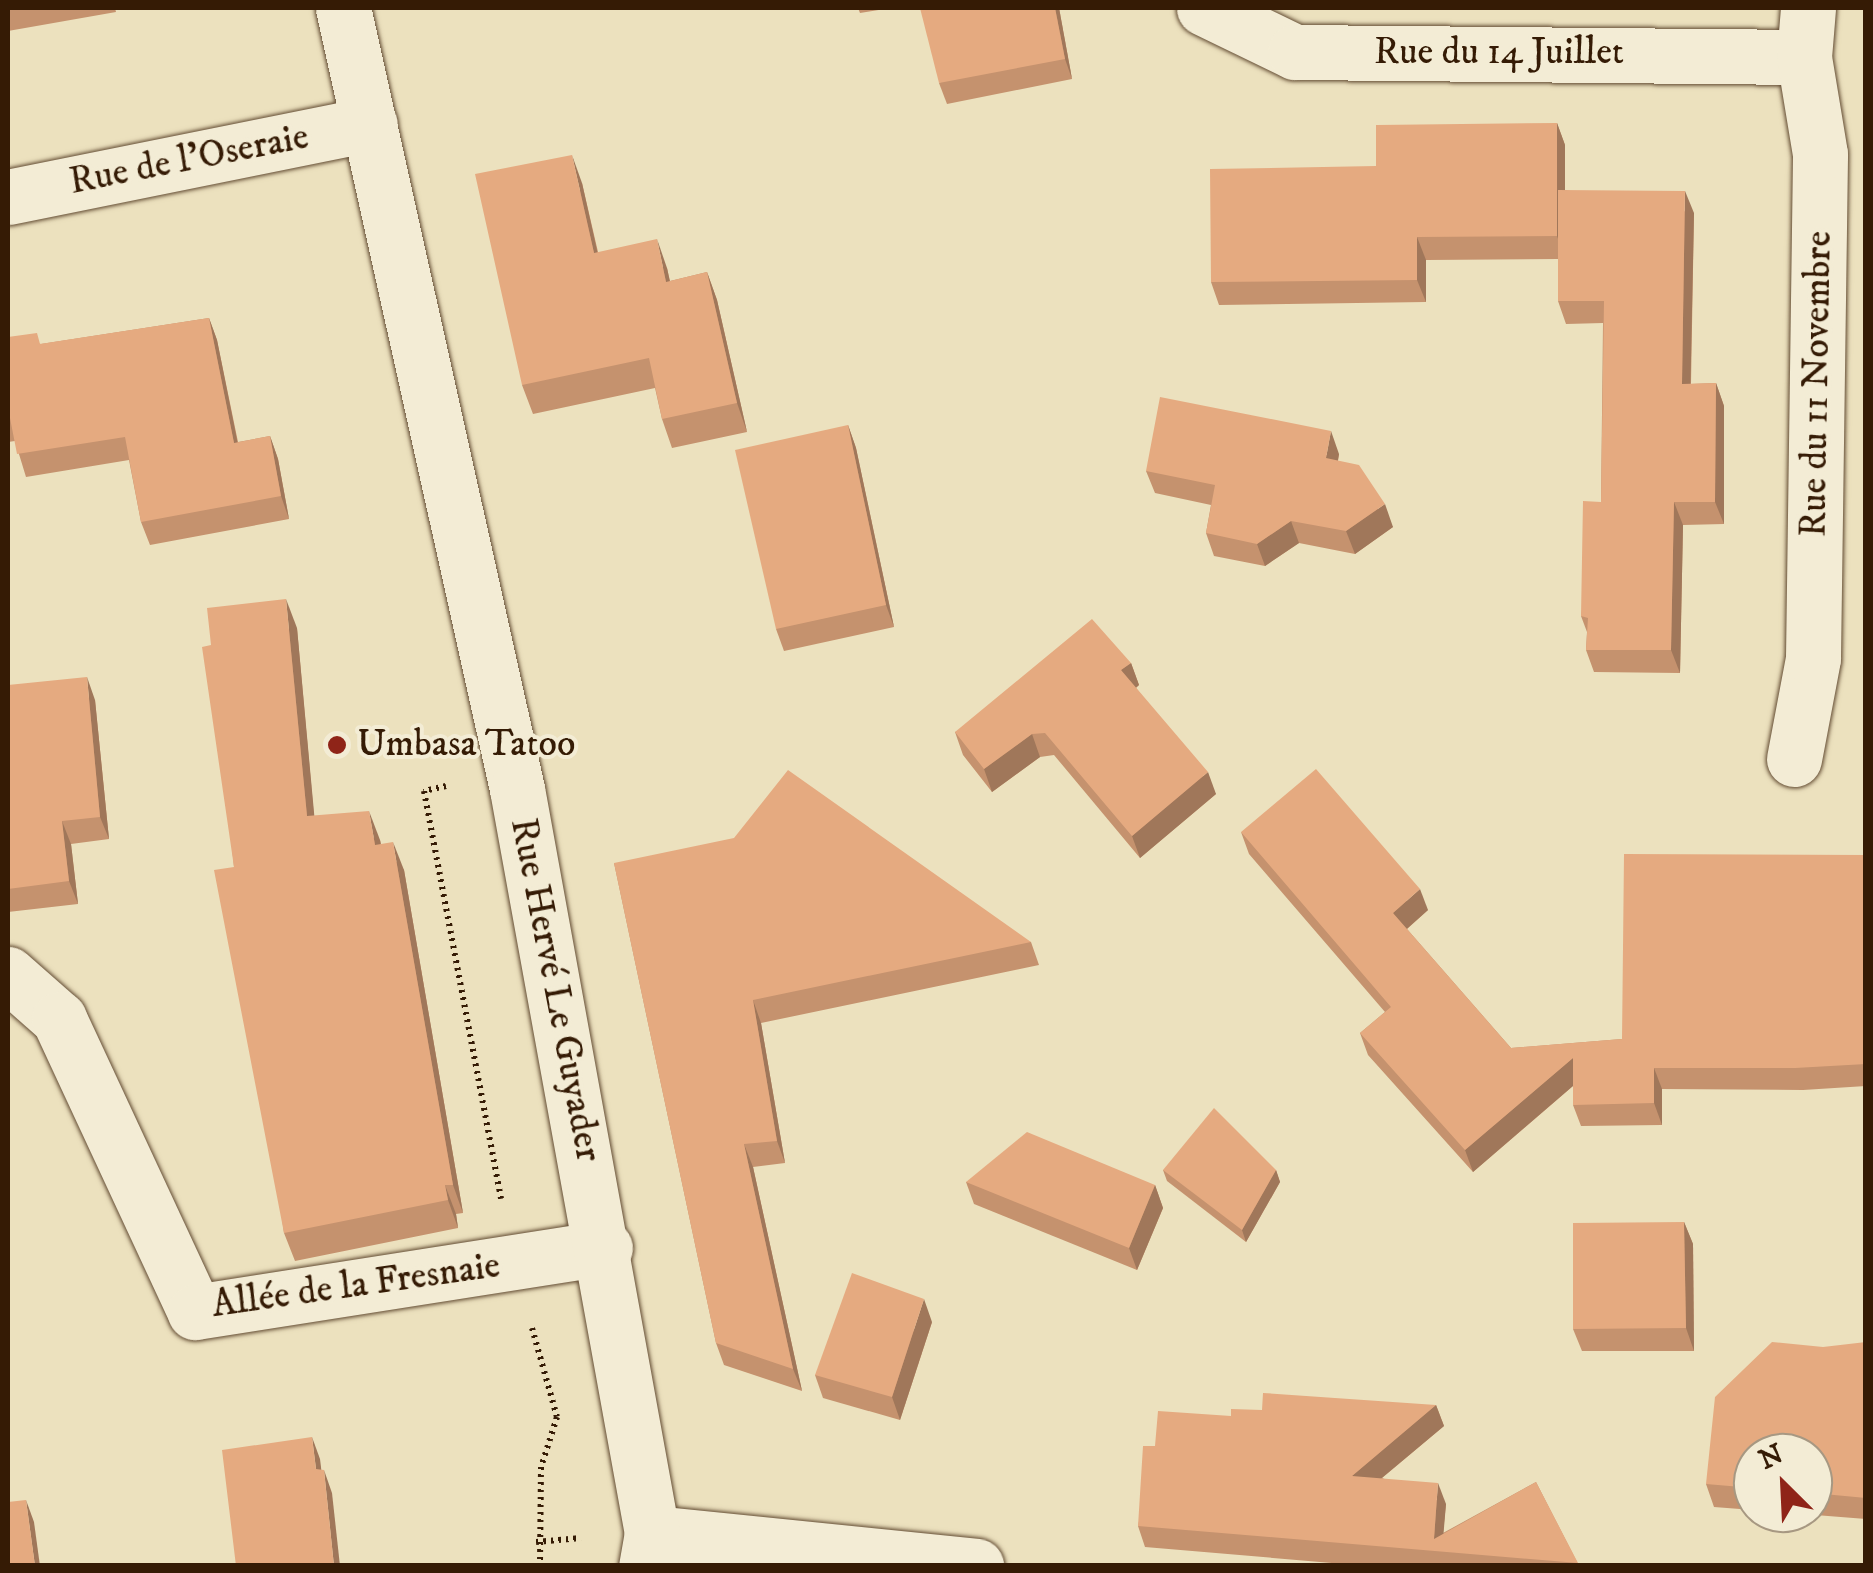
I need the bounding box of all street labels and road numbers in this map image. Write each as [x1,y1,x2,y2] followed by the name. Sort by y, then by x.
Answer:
[1374,30,1624,76] street label: Rue du 14 Juillet
[66,114,312,206] street label: Rue de l'Oseraie
[1792,231,1842,537] street label: Rue du 11 Novembre
[499,814,611,1166] street label: Rue Hervé Le Guyader
[209,1243,503,1329] street label: Allée de la Fresnaie

